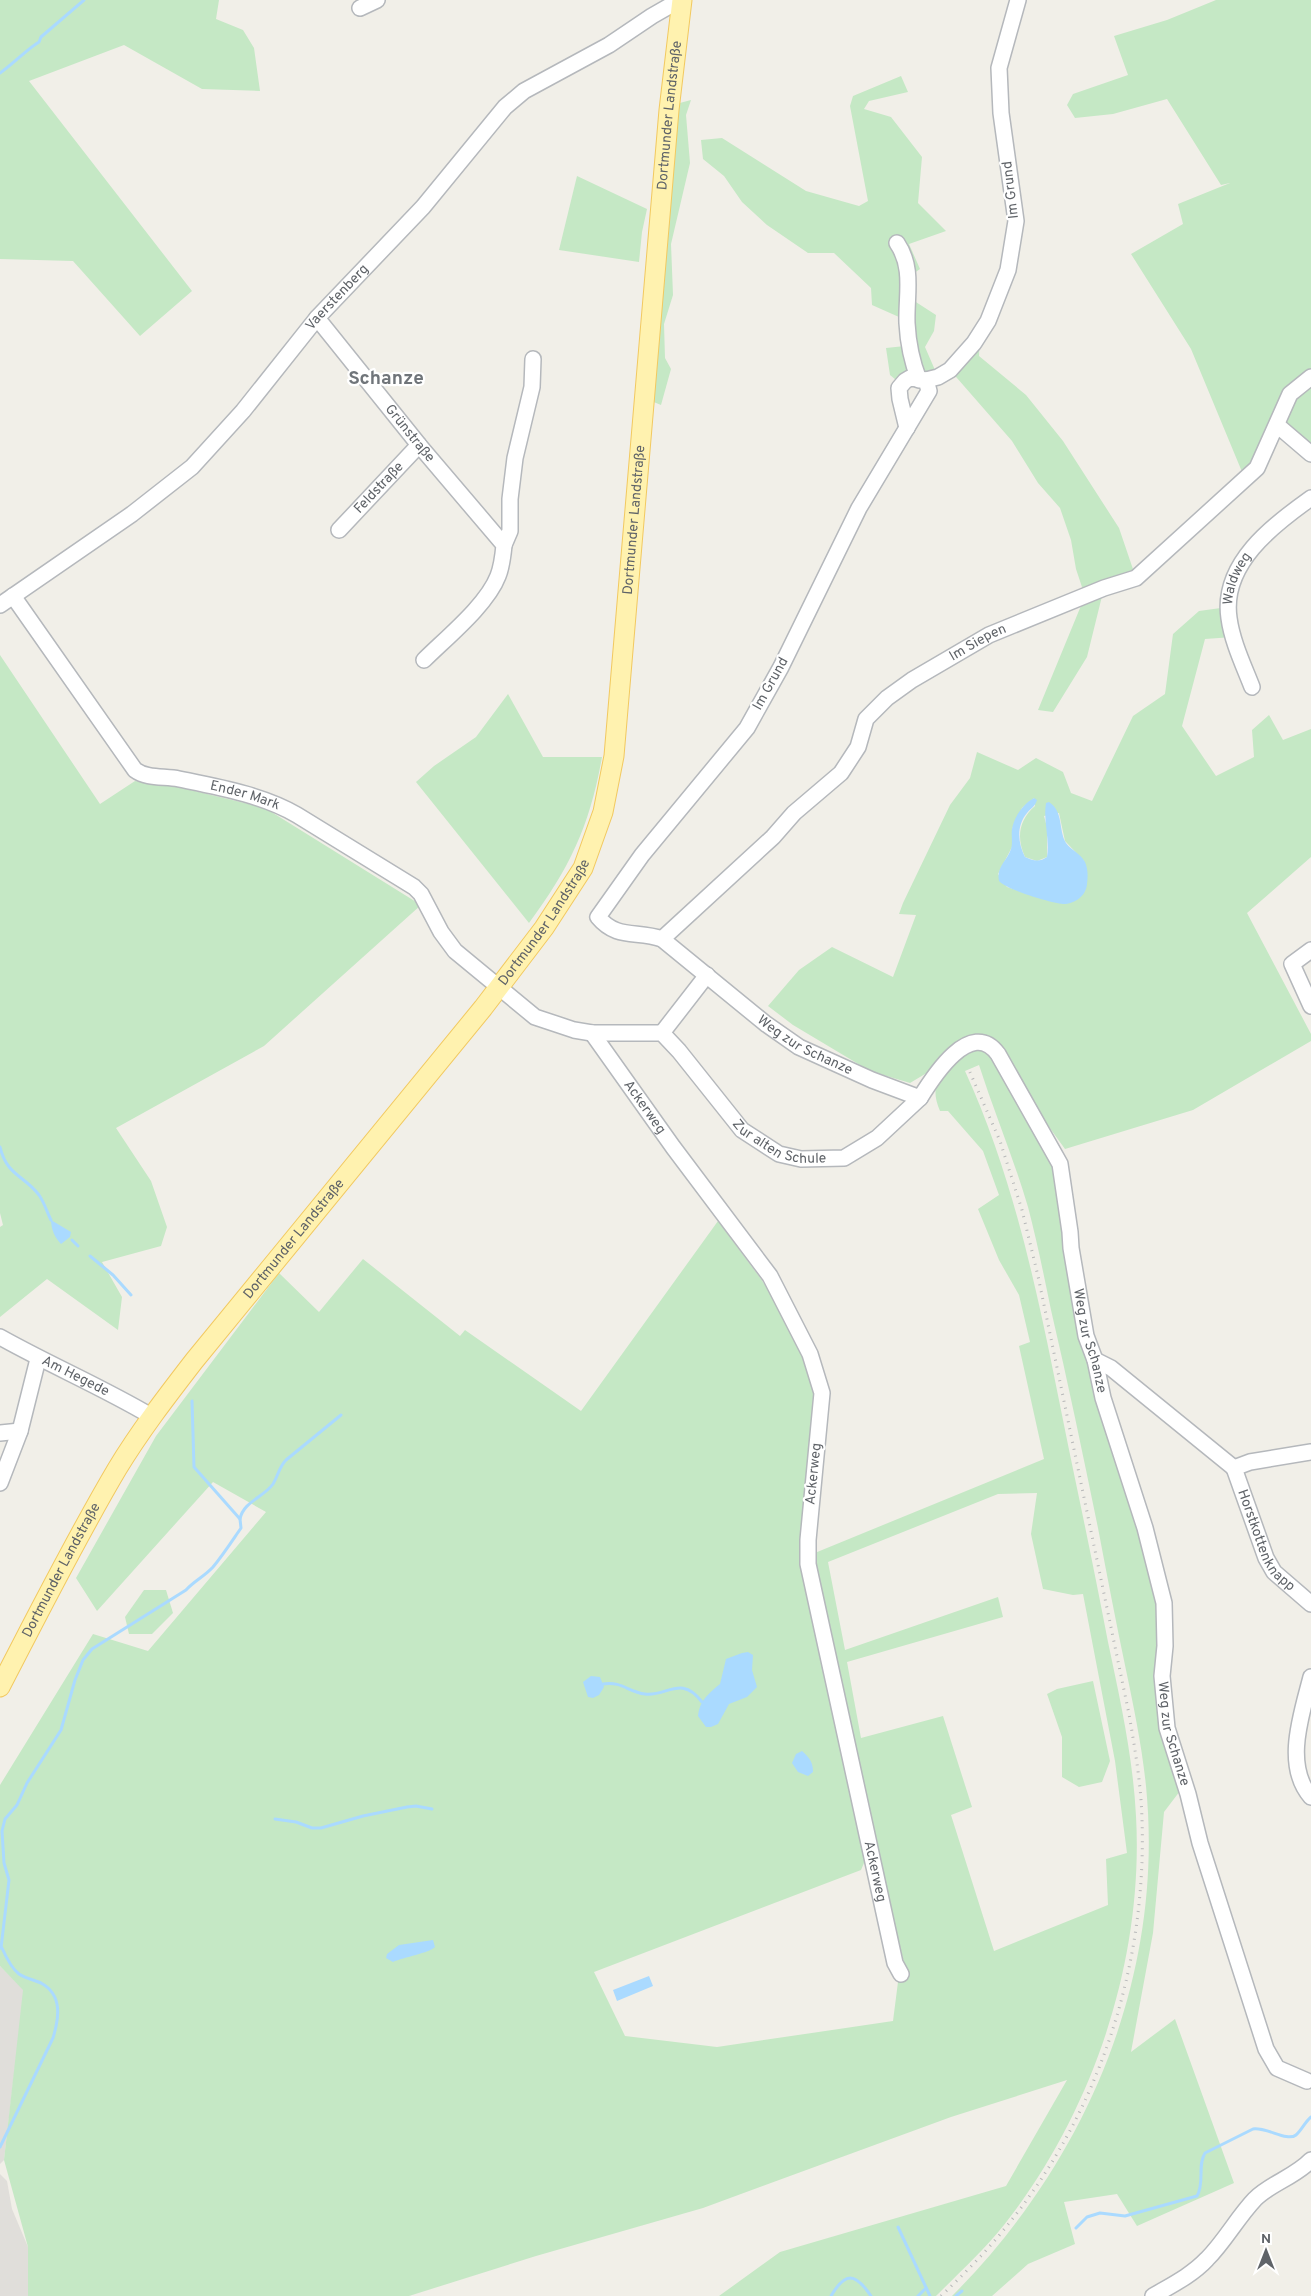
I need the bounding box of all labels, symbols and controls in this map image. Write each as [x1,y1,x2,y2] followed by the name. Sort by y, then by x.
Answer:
[654,40,686,191] street label: Dortmunder Landstraße
[999,160,1023,220] street label: Im Grund
[302,261,372,334] street label: Vaerstenberg
[348,367,424,391] district label: Schanze
[381,401,438,466] street label: Grünstraße
[619,444,649,595] street label: Dortmunder Landstraße
[350,458,407,517] street label: Feldstraße
[1220,549,1255,606] street label: Waldweg
[946,620,1009,665] street label: Im Siepen
[750,655,792,713] street label: Im Grund
[209,777,283,814] street label: Ender Mark
[495,857,594,989] street label: Dortmunder Landstraße
[754,1012,855,1079] street label: Weg zur Schanze
[620,1077,670,1137] street label: Ackerweg
[728,1116,826,1168] street label: Zur alten Schule
[240,1175,348,1302] street label: Dortmunder Landstraße
[1070,1287,1110,1395] street label: Weg zur Schanze
[39,1352,112,1400] street label: Am Hegede
[802,1442,826,1506] street label: Ackerweg
[1234,1487,1299,1595] street label: Horstkottenknapp
[19,1500,104,1640] street label: Dortmunder Landstraße
[1154,1680,1193,1788] street label: Weg zur Schanze
[860,1839,890,1904] street label: Ackerweg
[1241,2226,1291,2276] north arrow
[1261,2231,1271,2248] text: N

